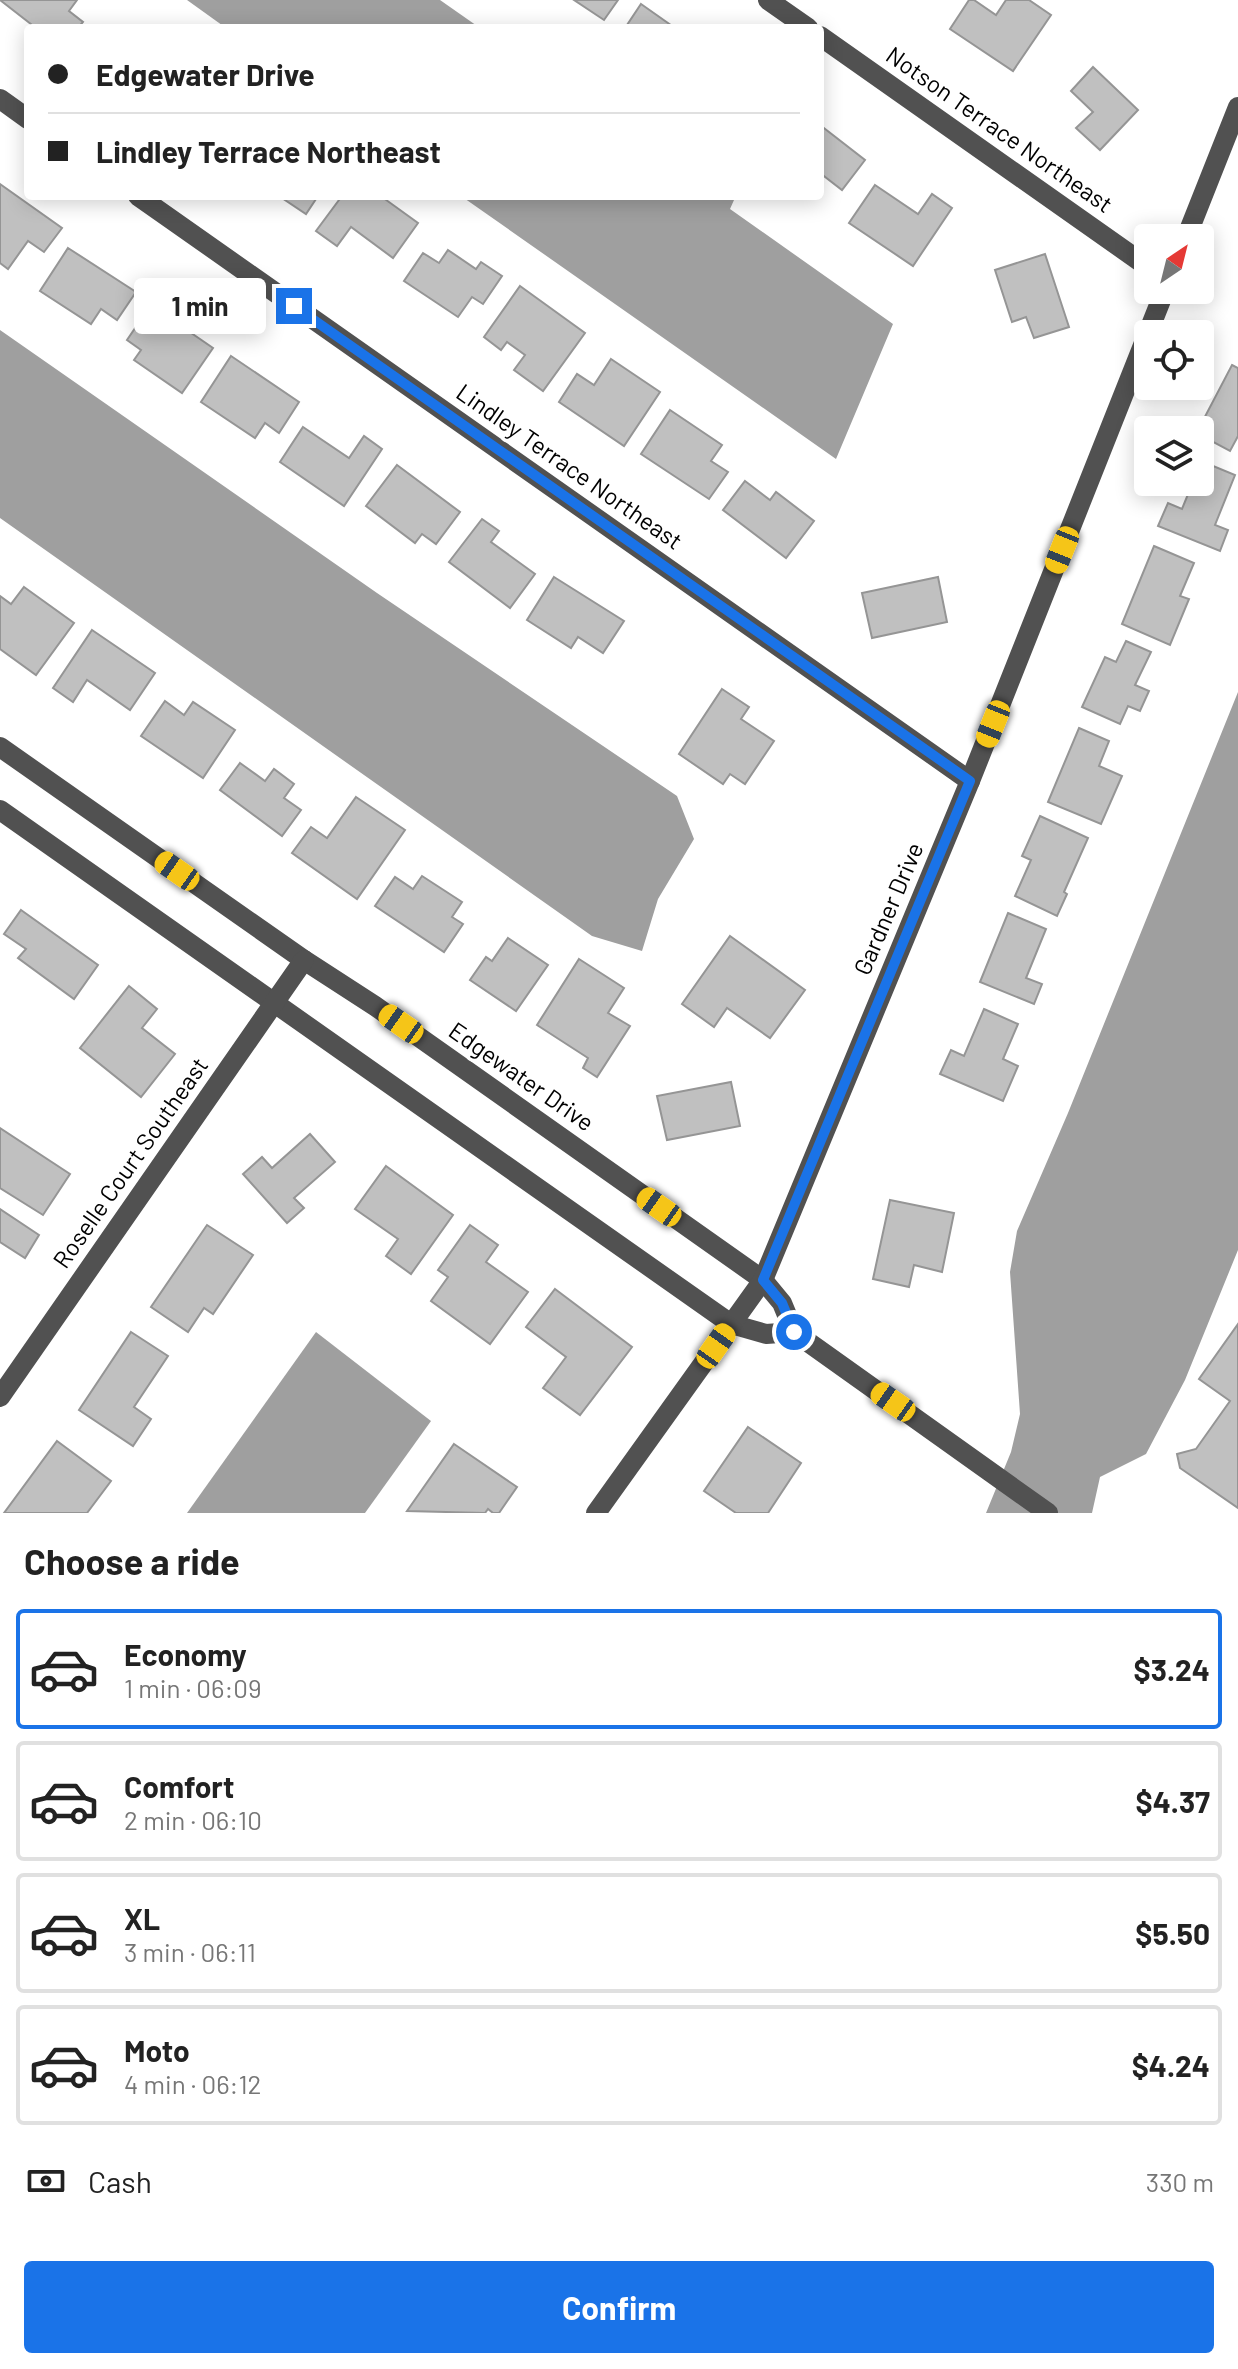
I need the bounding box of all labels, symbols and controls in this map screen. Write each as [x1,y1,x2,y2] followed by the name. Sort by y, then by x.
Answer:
[881,40,1119,218] street label: Notson Terrace Northeast
[96,56,315,92] text: Edgewater Drive
[96,133,441,169] text: Lindley Terrace Northeast
[1134,224,1214,304] north arrow
[1134,224,1214,496] map controls
[134,278,266,334] callout: 1 min
[276,288,312,324] route end
[172,290,228,321] text: 1 min
[1134,320,1214,400] button: locate
[451,377,688,555] street label: Lindley Terrace Northeast
[1134,416,1214,496] button: layers
[1042,523,1082,577] car
[973,697,1013,751] car
[847,838,929,979] street label: Gardner Drive
[150,847,204,895] car
[374,1000,428,1048] car
[444,1015,600,1136] street label: Edgewater Drive
[46,1051,213,1273] street label: Roselle Court Southeast
[632,1183,686,1231] car
[776,1314,812,1350] route start
[692,1319,740,1373] car
[866,1378,920,1426] car
[24,1539,240,1582] text: Choose a ride
[28,1633,100,1705] icon: car
[124,1636,247,1672] text: Economy
[1134,1651,1210,1687] text: $3.24
[124,1672,261,1703] text: 1 min · 06:09
[28,1765,100,1837] icon: car
[124,1768,234,1804] text: Comfort
[1136,1783,1210,1819] text: $4.37
[124,1804,262,1835] text: 2 min · 06:10
[28,1897,100,1969] icon: car
[124,1900,160,1936] text: XL
[1135,1915,1210,1951] text: $5.50
[124,1936,256,1967] text: 3 min · 06:11
[28,2029,100,2101] icon: car
[124,2032,190,2068] text: Moto
[1132,2047,1210,2083] text: $4.24
[124,2068,261,2099] text: 4 min · 06:12
[24,2159,68,2203] icon: cash
[88,2163,152,2199] text: Cash
[1146,2166,1214,2197] text: 330 m
[24,2261,1214,2353] button: Confirm

